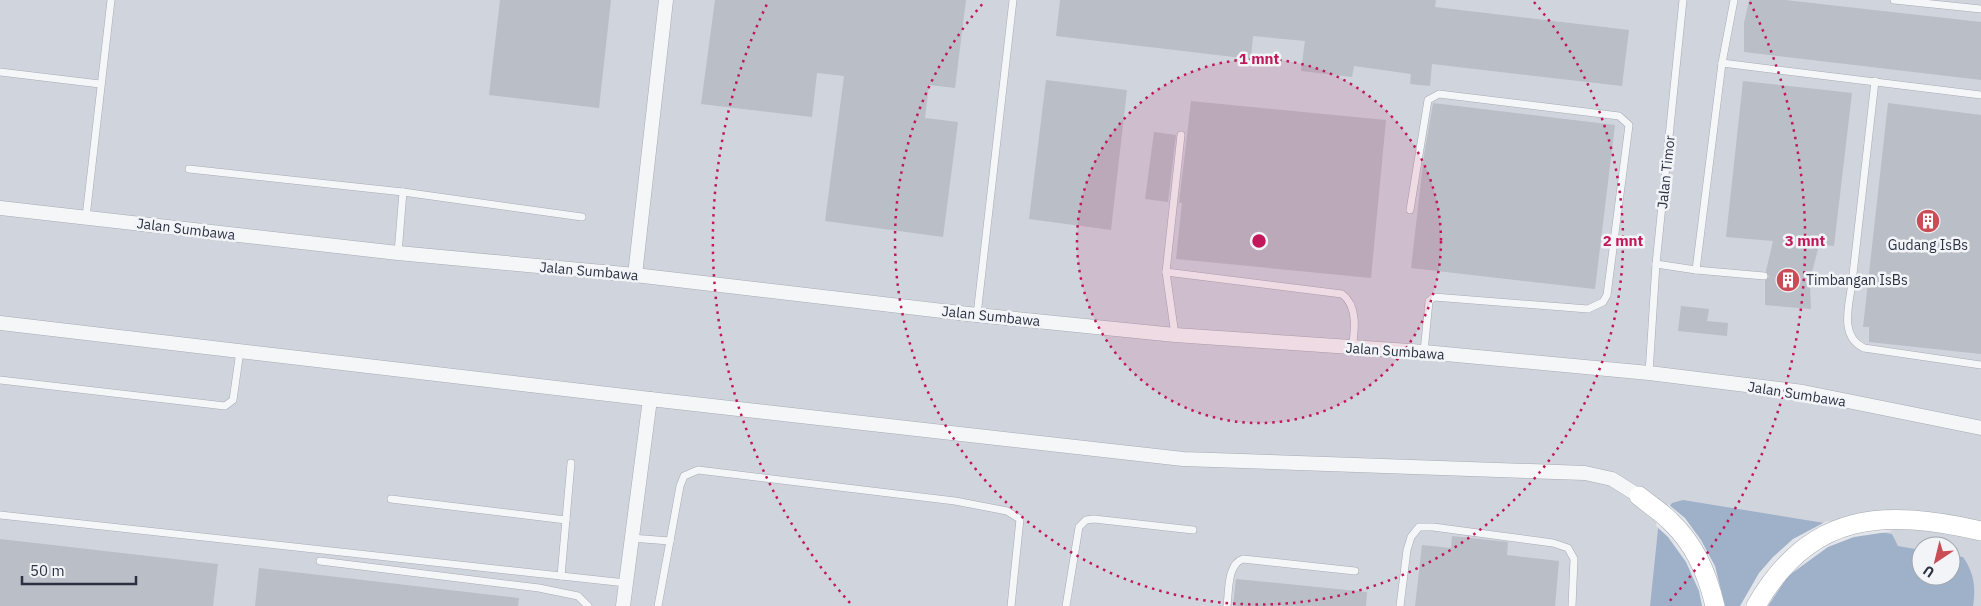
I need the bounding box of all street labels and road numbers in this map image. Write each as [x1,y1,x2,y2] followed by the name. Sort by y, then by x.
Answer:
[1653,134,1679,210] street label: Jalan Timor
[136,214,237,244] street label: Jalan Sumbawa
[539,258,640,284] street label: Jalan Sumbawa
[941,302,1042,330] street label: Jalan Sumbawa
[1345,339,1446,363] street label: Jalan Sumbawa
[1747,377,1848,411] street label: Jalan Sumbawa

